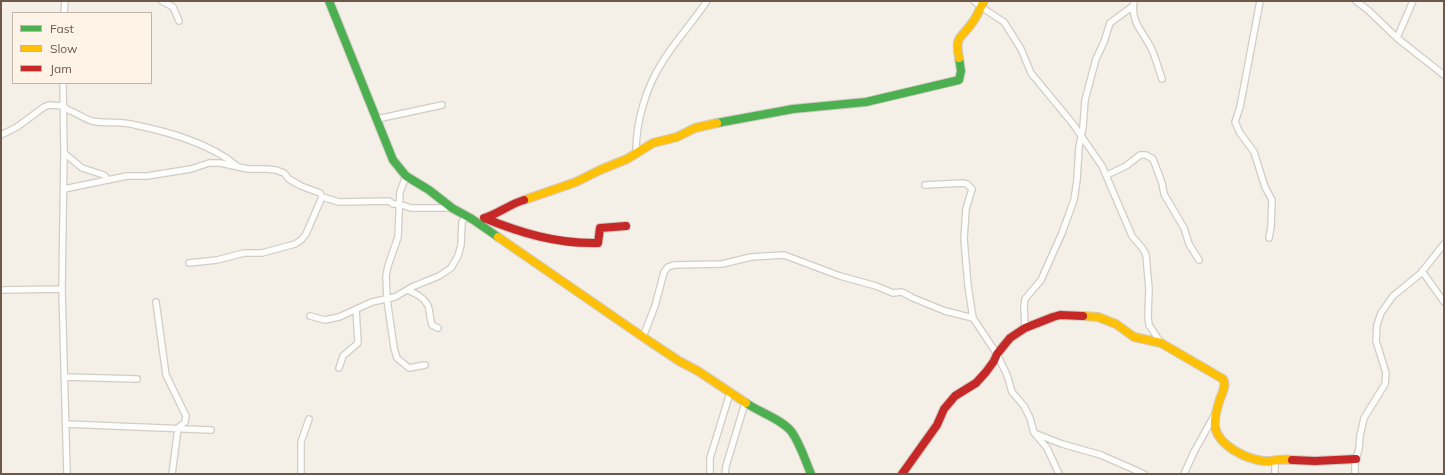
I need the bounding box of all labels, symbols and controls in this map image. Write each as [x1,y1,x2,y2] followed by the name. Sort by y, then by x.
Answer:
[12,12,152,84] legend
[50,21,74,36] text: Fast
[50,41,78,56] text: Slow
[50,61,72,76] text: Jam

